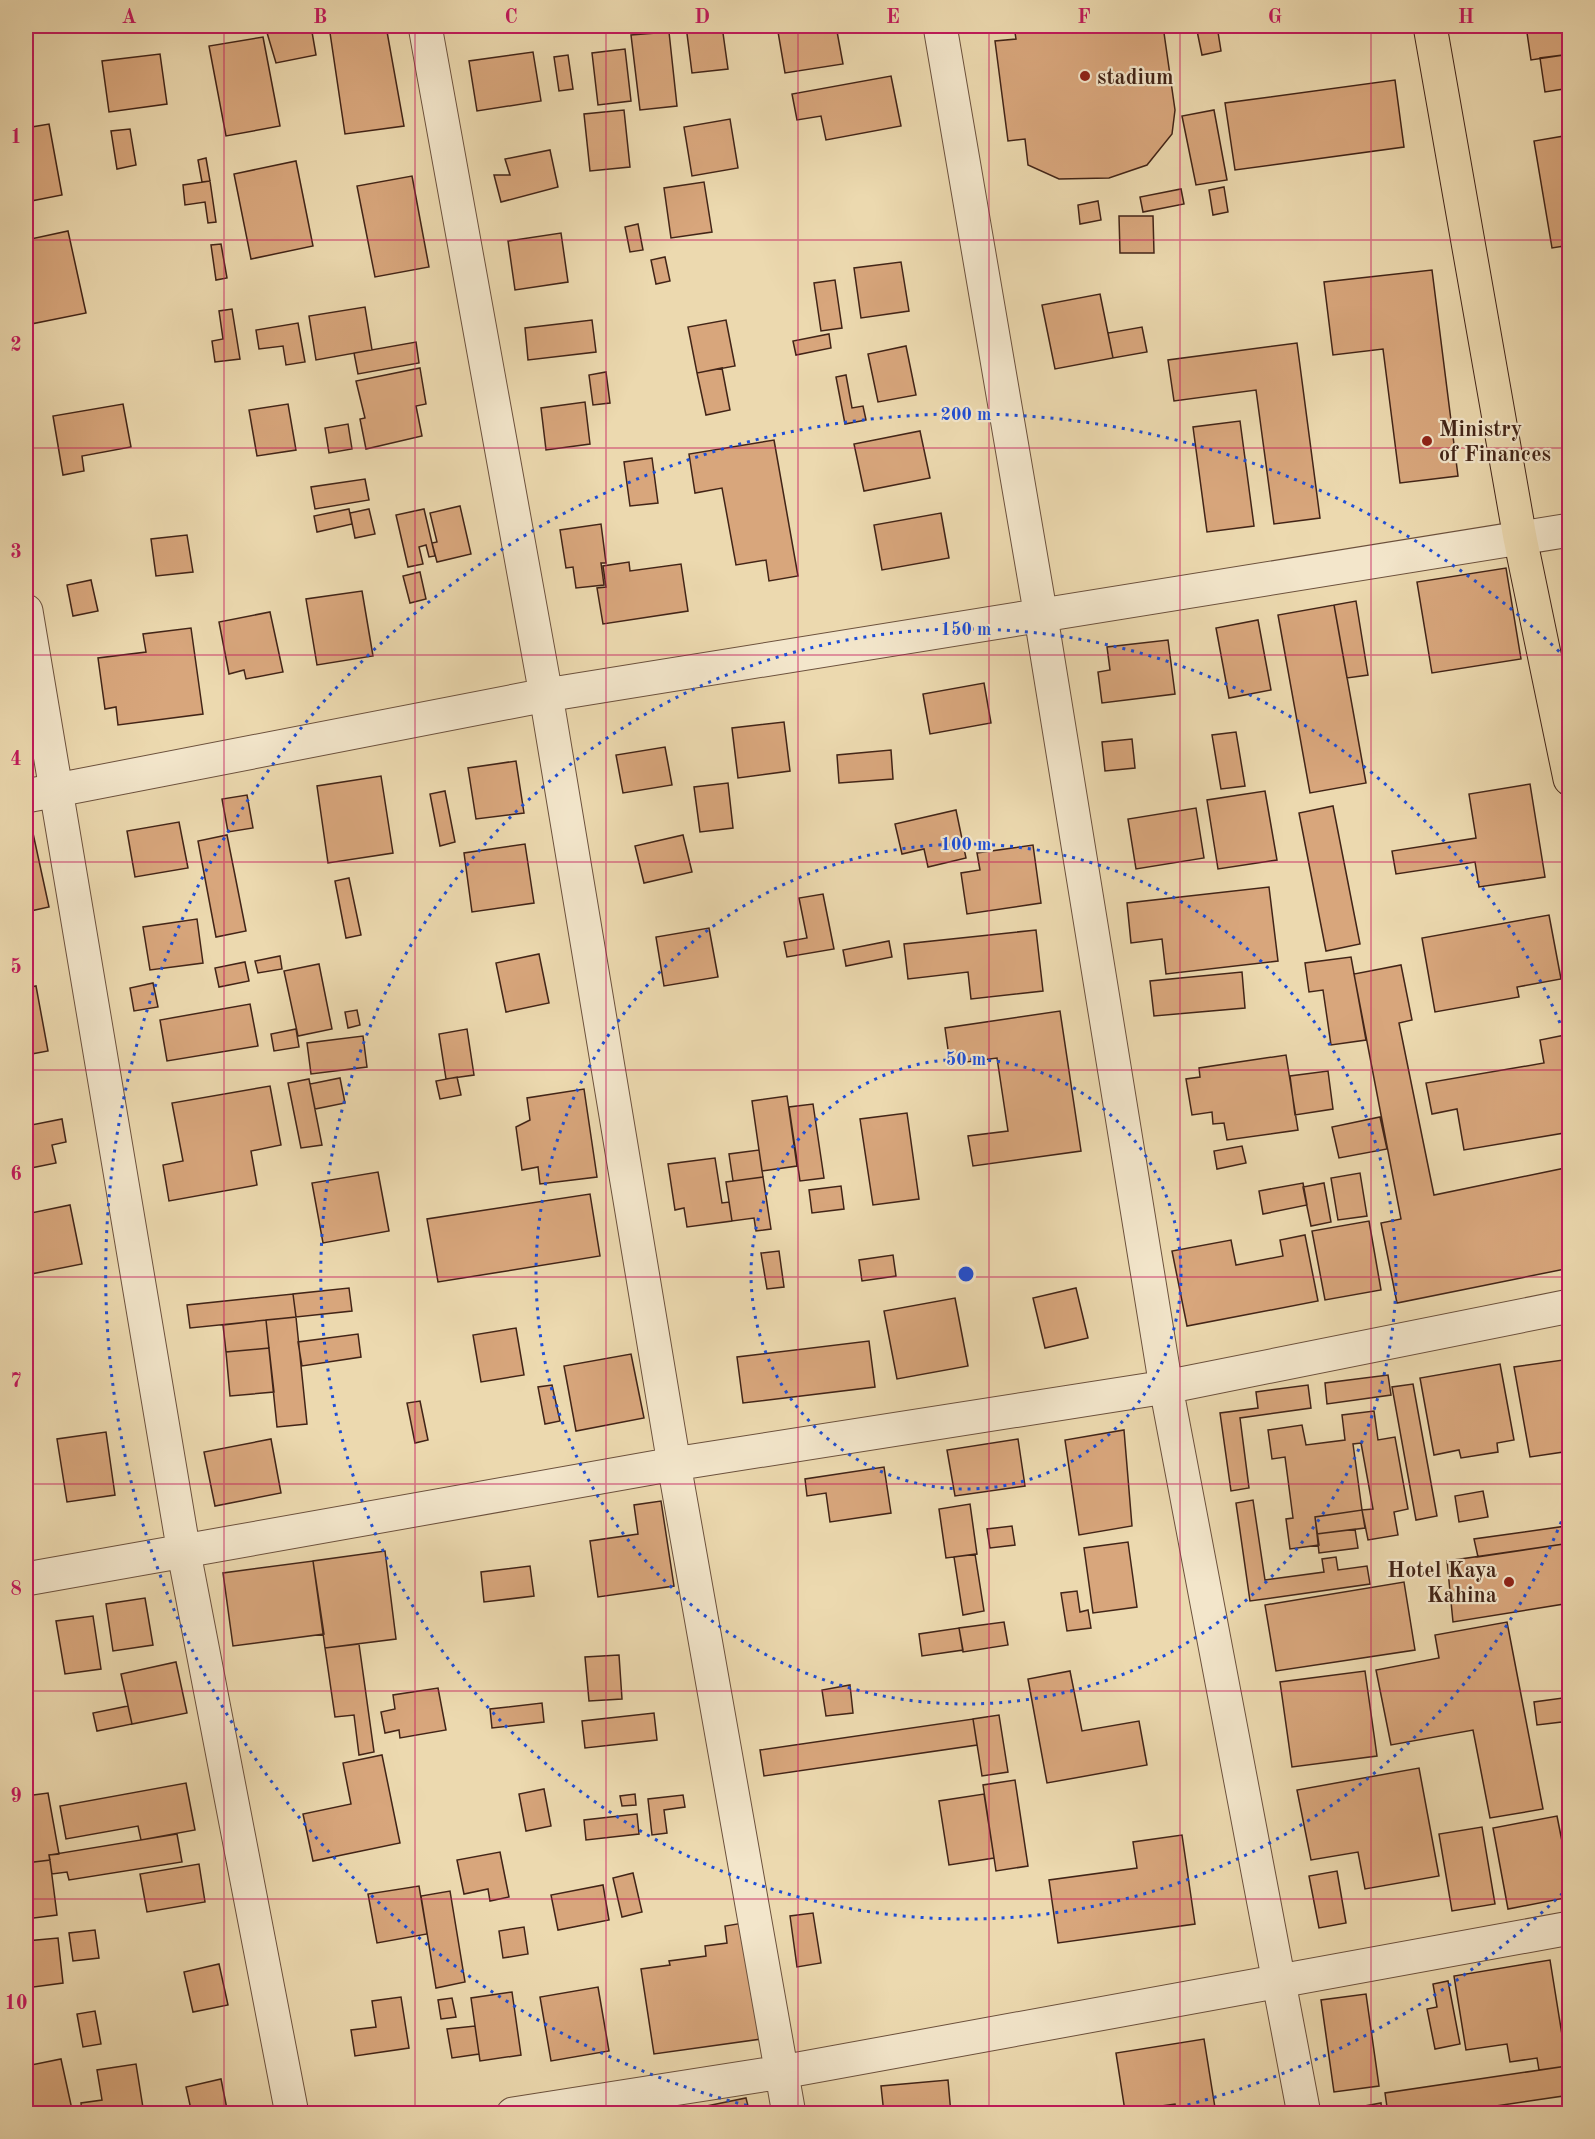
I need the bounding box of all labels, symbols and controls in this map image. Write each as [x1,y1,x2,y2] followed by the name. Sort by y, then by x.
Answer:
[121,8,137,28] text: A
[313,8,327,28] text: B
[504,8,518,28] text: C
[694,8,710,28] text: D
[886,8,900,28] text: E
[1077,8,1091,28] text: F
[1268,8,1282,28] text: G
[1458,8,1474,28] text: H
[1097,67,1174,89] place label: stadium
[1078,69,1092,83] marker: stadium
[10,128,22,148] text: 1
[10,336,22,356] text: 2
[941,406,991,424] text: 200 m
[1439,419,1551,466] place label: Ministry of Finances
[1420,434,1434,448] marker: Ministry of Finances
[10,543,22,563] text: 3
[941,621,991,639] text: 150 m
[10,750,22,770] text: 4
[941,836,991,854] text: 100 m
[10,957,22,978] text: 5
[946,1051,986,1069] text: 50 m
[10,1165,22,1185] text: 6
[956,1264,976,1284] centre of rings
[10,1372,22,1392] text: 7
[1387,1560,1497,1607] place label: Hotel Kaya Kahina
[1502,1575,1516,1589] marker: Hotel Kaya Kahina
[10,1580,22,1600] text: 8
[10,1787,22,1807] text: 9
[4,1994,28,2014] text: 10

